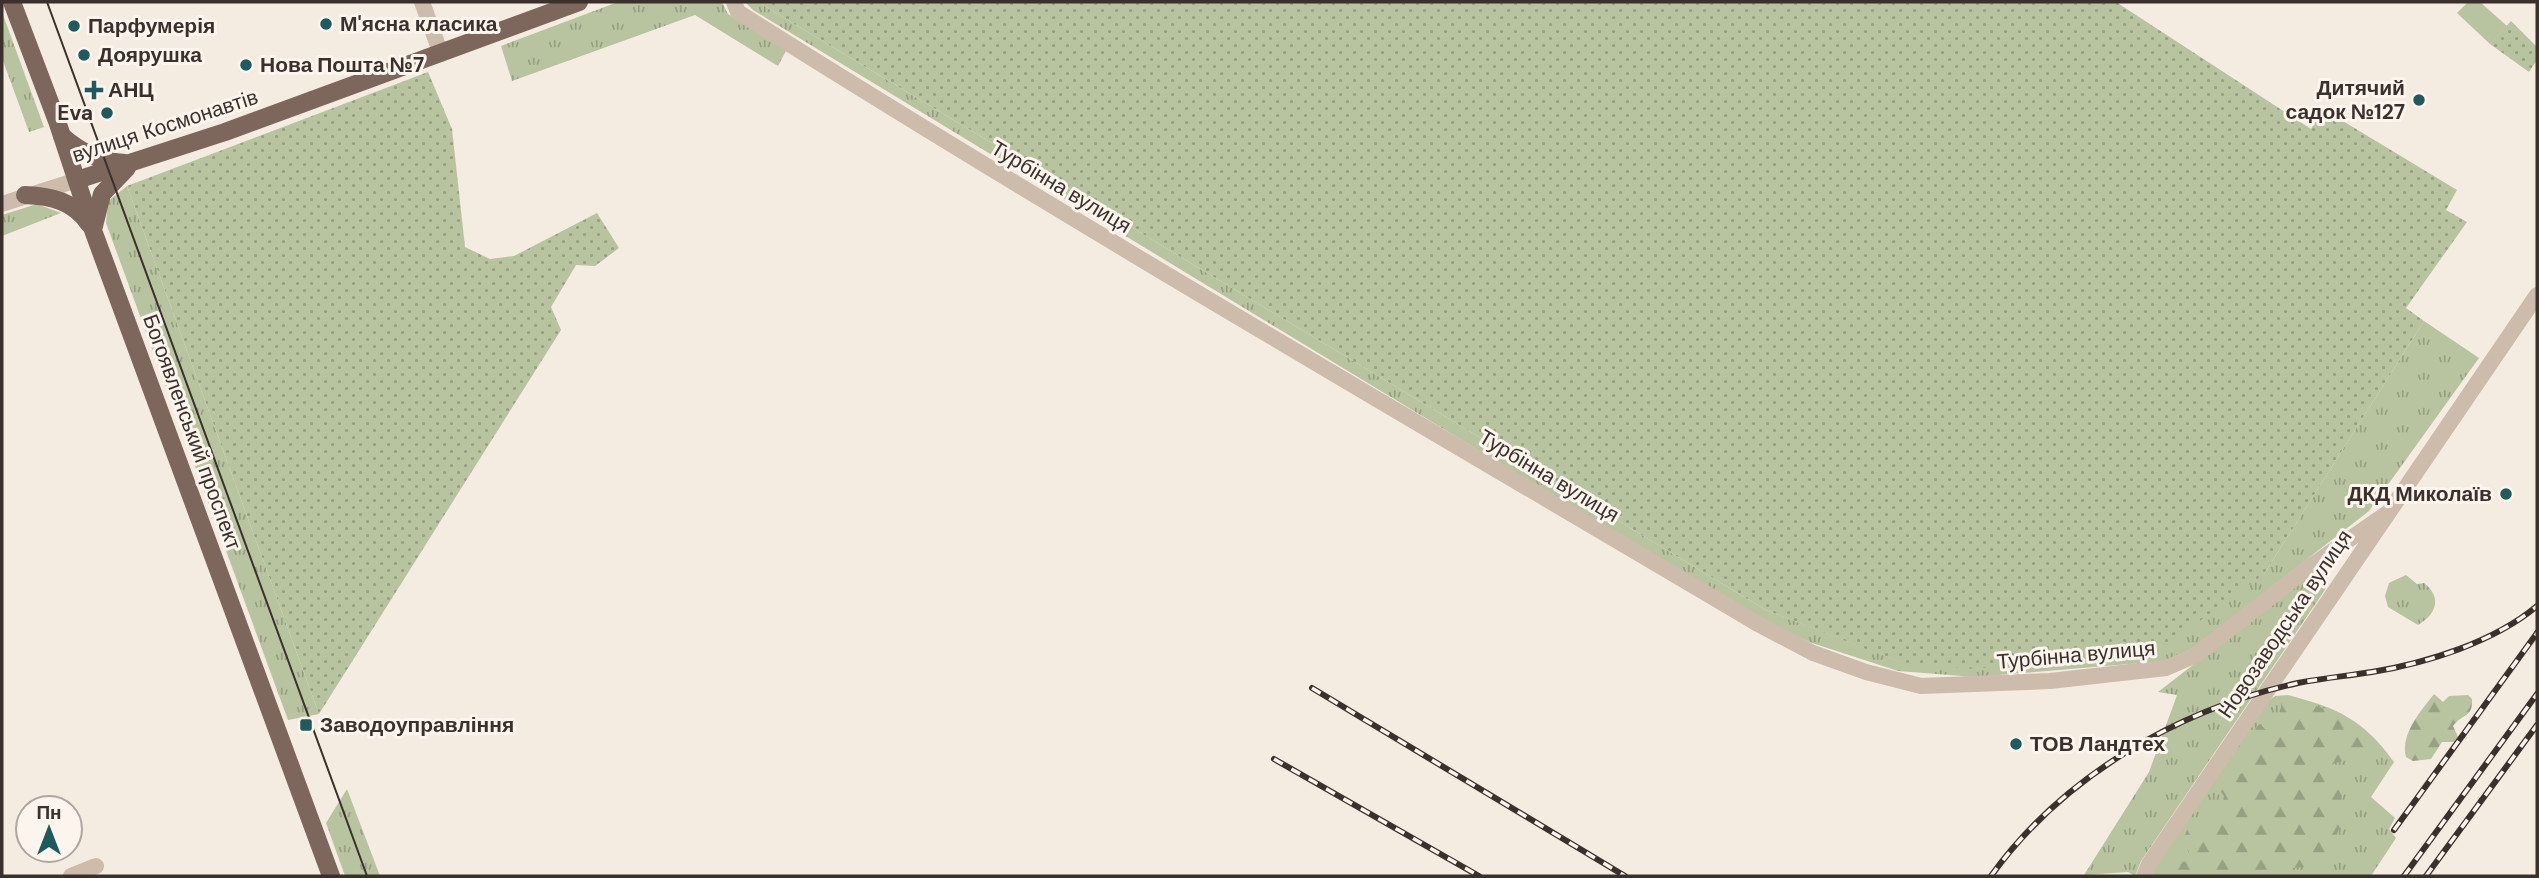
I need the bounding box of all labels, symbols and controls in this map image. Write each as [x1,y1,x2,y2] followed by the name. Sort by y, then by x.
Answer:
[340,10,498,38] place label: М'ясна класика
[88,12,215,40] place label: Парфумерія
[318,16,334,32] marker: М'ясна класика
[66,18,82,34] marker: Парфумерія
[98,41,202,69] place label: Доярушка
[76,47,92,63] marker: Доярушка
[260,51,424,79] place label: Нова Пошта №7
[238,57,254,73] marker: Нова Пошта №7
[2285,74,2405,126] place label: Дитячий садок №127
[108,76,154,104] place label: АНЦ
[86,82,102,98] marker: АНЦ
[69,83,261,169] street label: вулиця Космонавтів
[2411,92,2427,108] marker: Дитячий садок №127
[57,99,93,127] place label: Eva
[99,105,115,121] marker: Eva
[986,134,1136,240] street label: Турбінна вулиця
[136,310,248,554] street label: Богоявленський проспект
[1474,423,1624,529] street label: Турбінна вулиця
[2348,480,2492,508] place label: ДКД Миколаїв
[2498,486,2514,502] marker: ДКД Миколаїв
[2211,524,2359,724] street label: Новозаводська вулиця
[1996,634,2156,676] street label: Турбінна вулиця
[320,711,514,739] place label: Заводоуправління
[298,717,314,733] marker: Заводоуправління
[2030,730,2165,758] place label: ТОВ Ландтех
[2008,736,2024,752] marker: ТОВ Ландтех
[14,794,84,864] north arrow
[36,800,62,825] text: Пн

